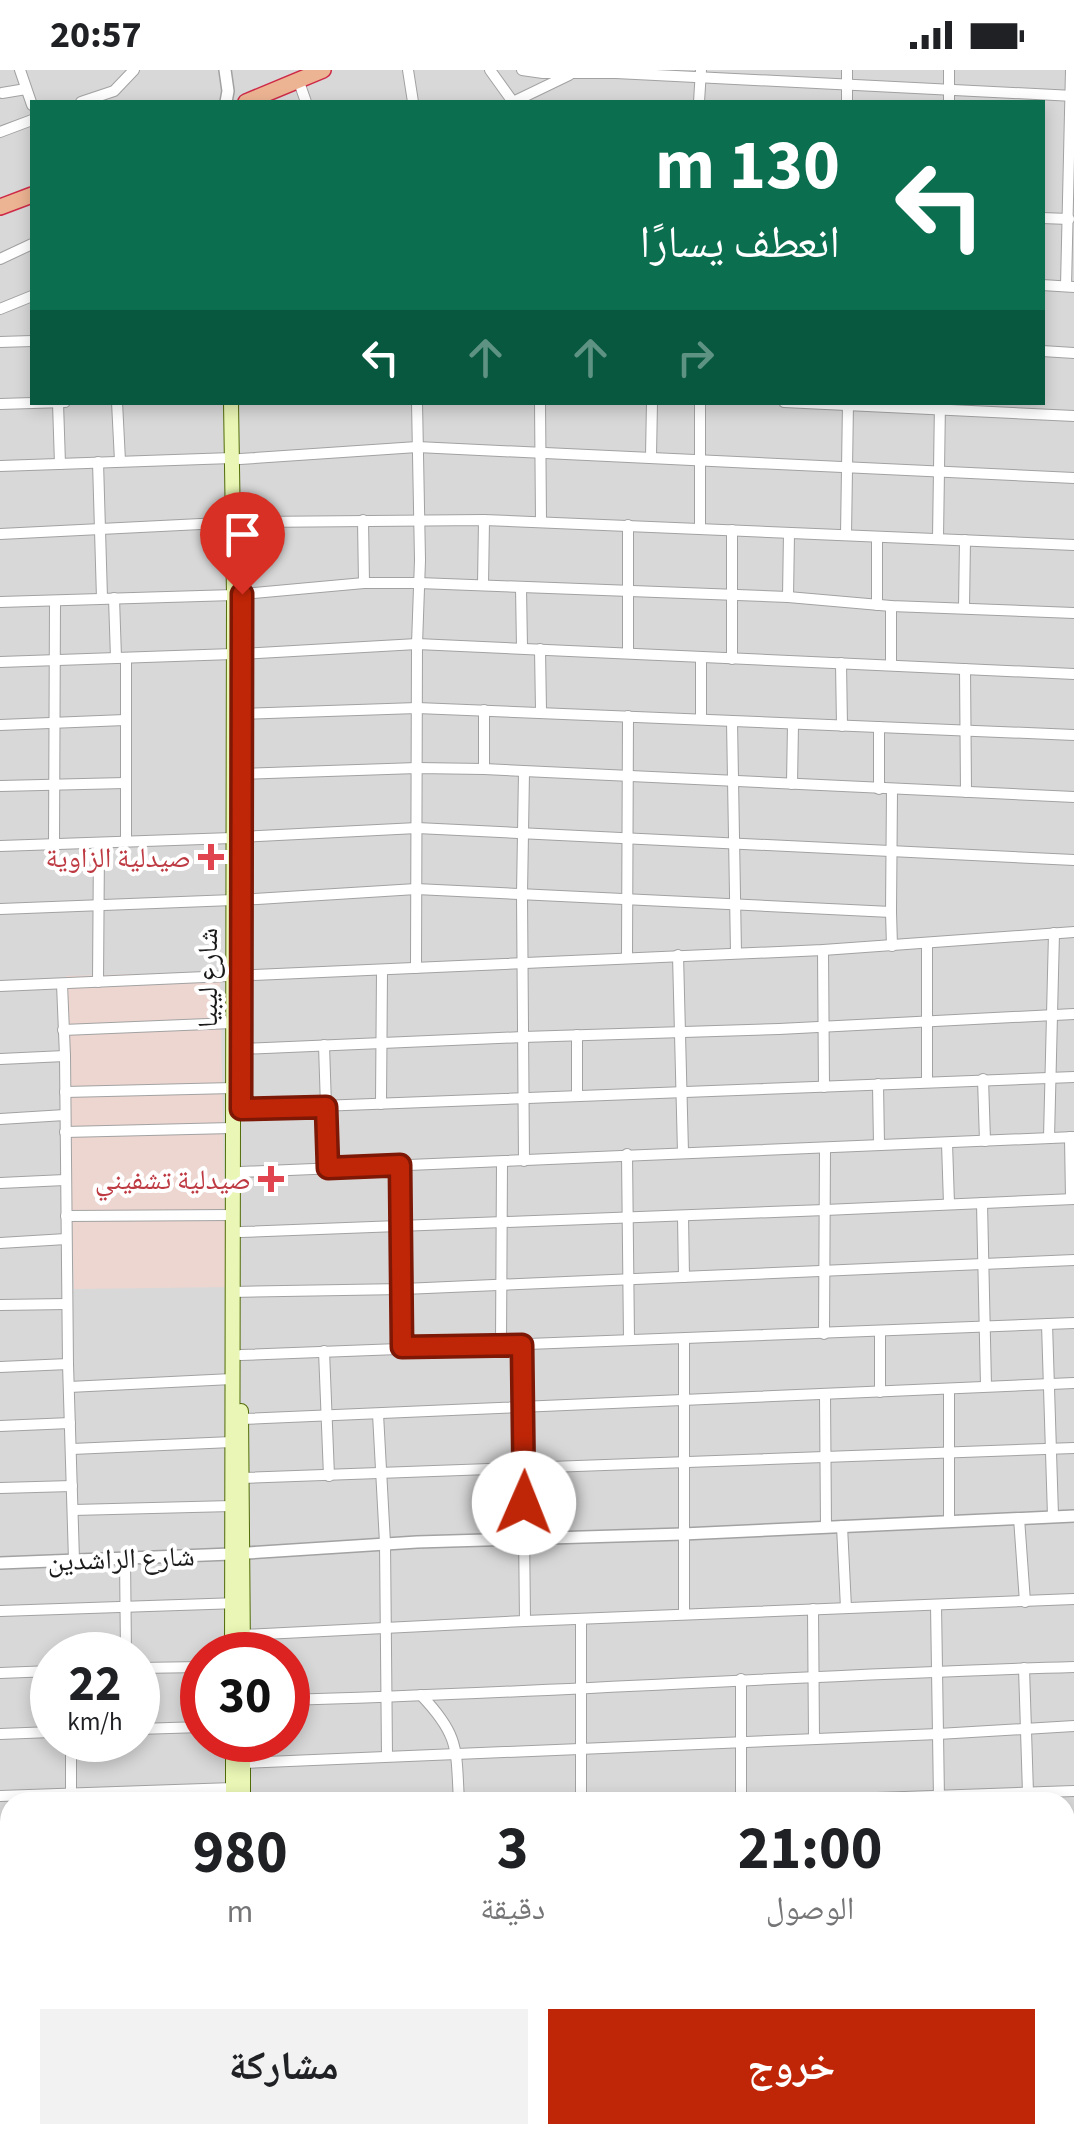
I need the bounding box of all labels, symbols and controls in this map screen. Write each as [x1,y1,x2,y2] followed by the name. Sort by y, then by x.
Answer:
[50,8,142,62] text: 20:57
[655,116,840,216] text: 130 m
[875,140,1005,270] icon: left
[639,211,840,275] text: انعطف يسارًا
[353,330,408,385] icon: left
[458,330,513,385] icon: ahead
[563,330,618,385] icon: ahead
[668,330,723,385] icon: right
[200,492,285,595] pin
[215,507,270,562] icon: arrive
[45,838,191,878] place label: صيدلية الزاوية
[200,846,222,868] marker: صيدلية الزاوية
[188,928,228,1028] street label: شارع ليبيا
[95,1160,251,1202] place label: صيدلية تشفيني
[260,1168,282,1190] marker: صيدلية تشفيني
[472,1451,576,1555] position arrow
[47,1536,195,1582] street label: شارع الراشدين
[180,1632,310,1762] speed limit sign: 30
[69,1649,121,1720] text: 22
[67,1704,123,1740] text: km/h
[497,1807,529,1892] text: 3
[738,1807,882,1892] text: 21:00
[193,1811,288,1896] text: 980
[480,1886,545,1932] text: دقيقة
[766,1886,854,1932] text: الوصول
[227,1889,253,1935] text: m
[40,2009,528,2124] button: مشاركة
[548,2009,1035,2124] button: خروج

